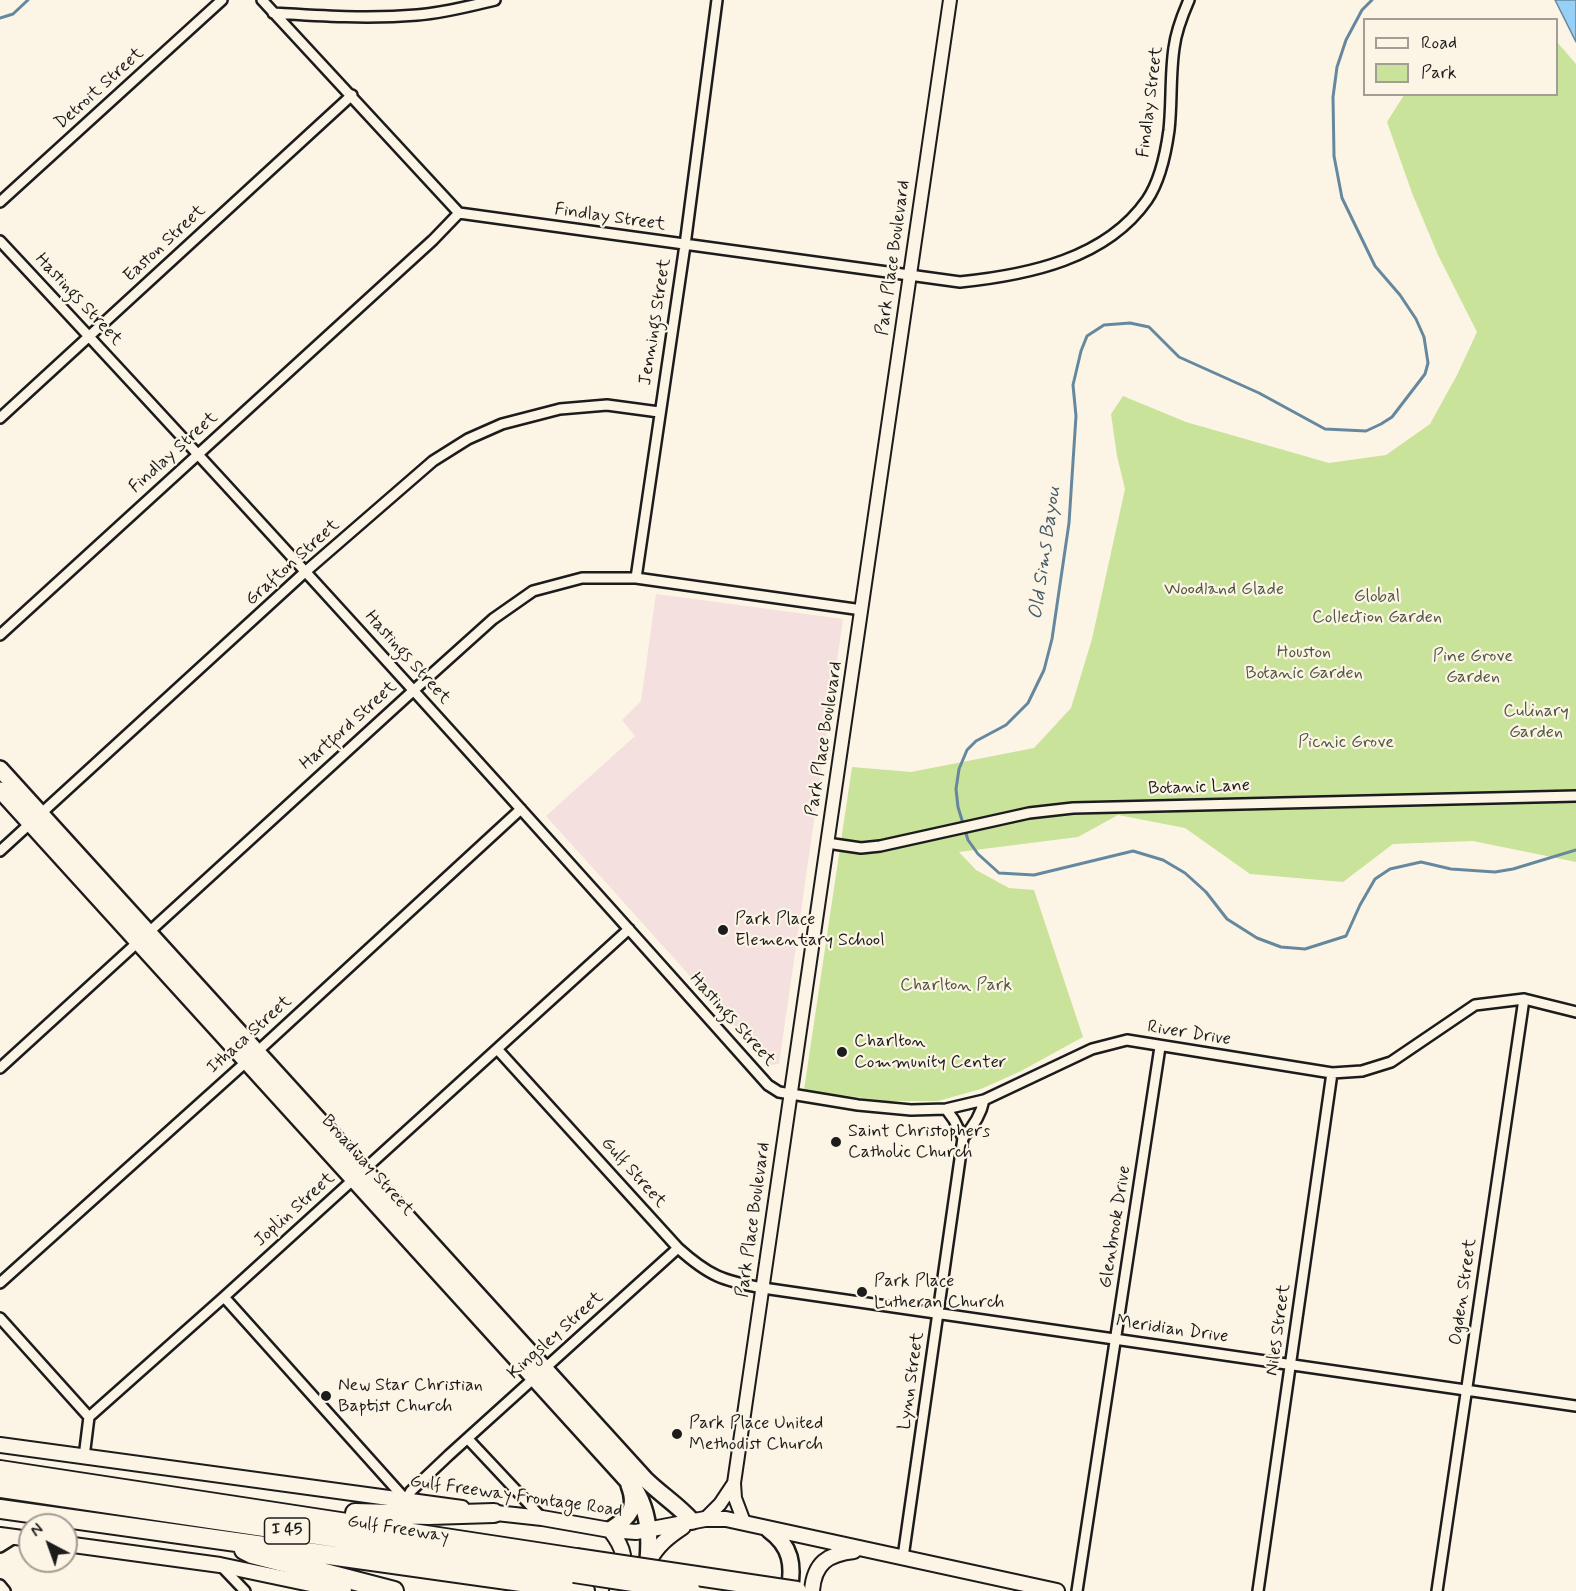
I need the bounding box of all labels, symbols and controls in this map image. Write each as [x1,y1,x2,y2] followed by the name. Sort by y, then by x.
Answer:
[1363,18,1558,96] legend
[1421,31,1457,55] text: Road
[51,43,149,135] street label: Detroit Street
[1133,45,1169,159] street label: Findlay Street
[1421,61,1457,85] text: Park
[872,179,916,337] street label: Park Place Boulevard
[553,200,667,236] street label: Findlay Street
[119,201,211,287] street label: Easton Street
[30,249,126,351] street label: Hastings Street
[635,257,677,387] street label: Jennings Street
[125,408,223,498] street label: Findlay Street
[1025,485,1067,621] water label: Old Sims Bayou
[242,515,344,611] street label: Grafton Street
[1164,579,1284,601] park label: Woodland Glade
[1312,586,1442,628] park label: Global Collection Garden
[359,607,455,709] street label: Hastings Street
[1245,642,1363,684] park label: Houston Botanic Garden
[1433,646,1513,688] park label: Pine Grove Garden
[802,660,848,818] street label: Park Place Boulevard
[296,677,402,775] street label: Hartford Street
[1503,701,1569,744] park label: Culinary Garden
[1298,732,1394,754] park label: Picnic Grove
[1148,775,1250,801] street label: Botanic Lane
[735,909,885,952] place label: Park Place Elementary School
[716,923,730,937] marker: Park Place Elementary School
[684,969,780,1071] street label: Hastings Street
[900,975,1012,997] park label: Charlton Park
[203,991,297,1079] street label: Ithaca Street
[1146,1017,1232,1051] street label: River Drive
[854,1031,1006,1074] place label: Charlton Community Center
[835,1045,849,1059] marker: Charlton Community Center
[316,1111,418,1221] street label: Broadway Street
[848,1121,990,1164] place label: Saint Christophers Catholic Church
[596,1133,670,1213] street label: Gulf Street
[829,1135,843,1149] marker: Saint Christophers Catholic Church
[732,1141,776,1299] street label: Park Place Boulevard
[1096,1164,1136,1290] street label: Glenbrook Drive
[250,1168,340,1252] street label: Joplin Street
[1446,1237,1482,1347] street label: Ogden Street
[874,1271,1004,1314] place label: Park Place Lutheran Church
[1262,1283,1296,1377] street label: Niles Street
[855,1285,869,1299] marker: Park Place Lutheran Church
[504,1287,608,1385] street label: Kingsley Street
[1114,1311,1230,1349] street label: Meridian Drive
[894,1331,930,1431] street label: Lynn Street
[338,1375,483,1418] place label: New Star Christian Baptist Church
[319,1389,333,1403] marker: New Star Christian Baptist Church
[689,1413,823,1456] place label: Park Place United Methodist Church
[670,1427,684,1441] marker: Park Place United Methodist Church
[408,1471,624,1523] street label: Gulf Freeway Frontage Road
[346,1511,450,1549] street label: Gulf Freeway
[18,1513,78,1573] north arrow
[264,1518,310,1544] road number: I 45
[26,1519,48,1542] text: N

